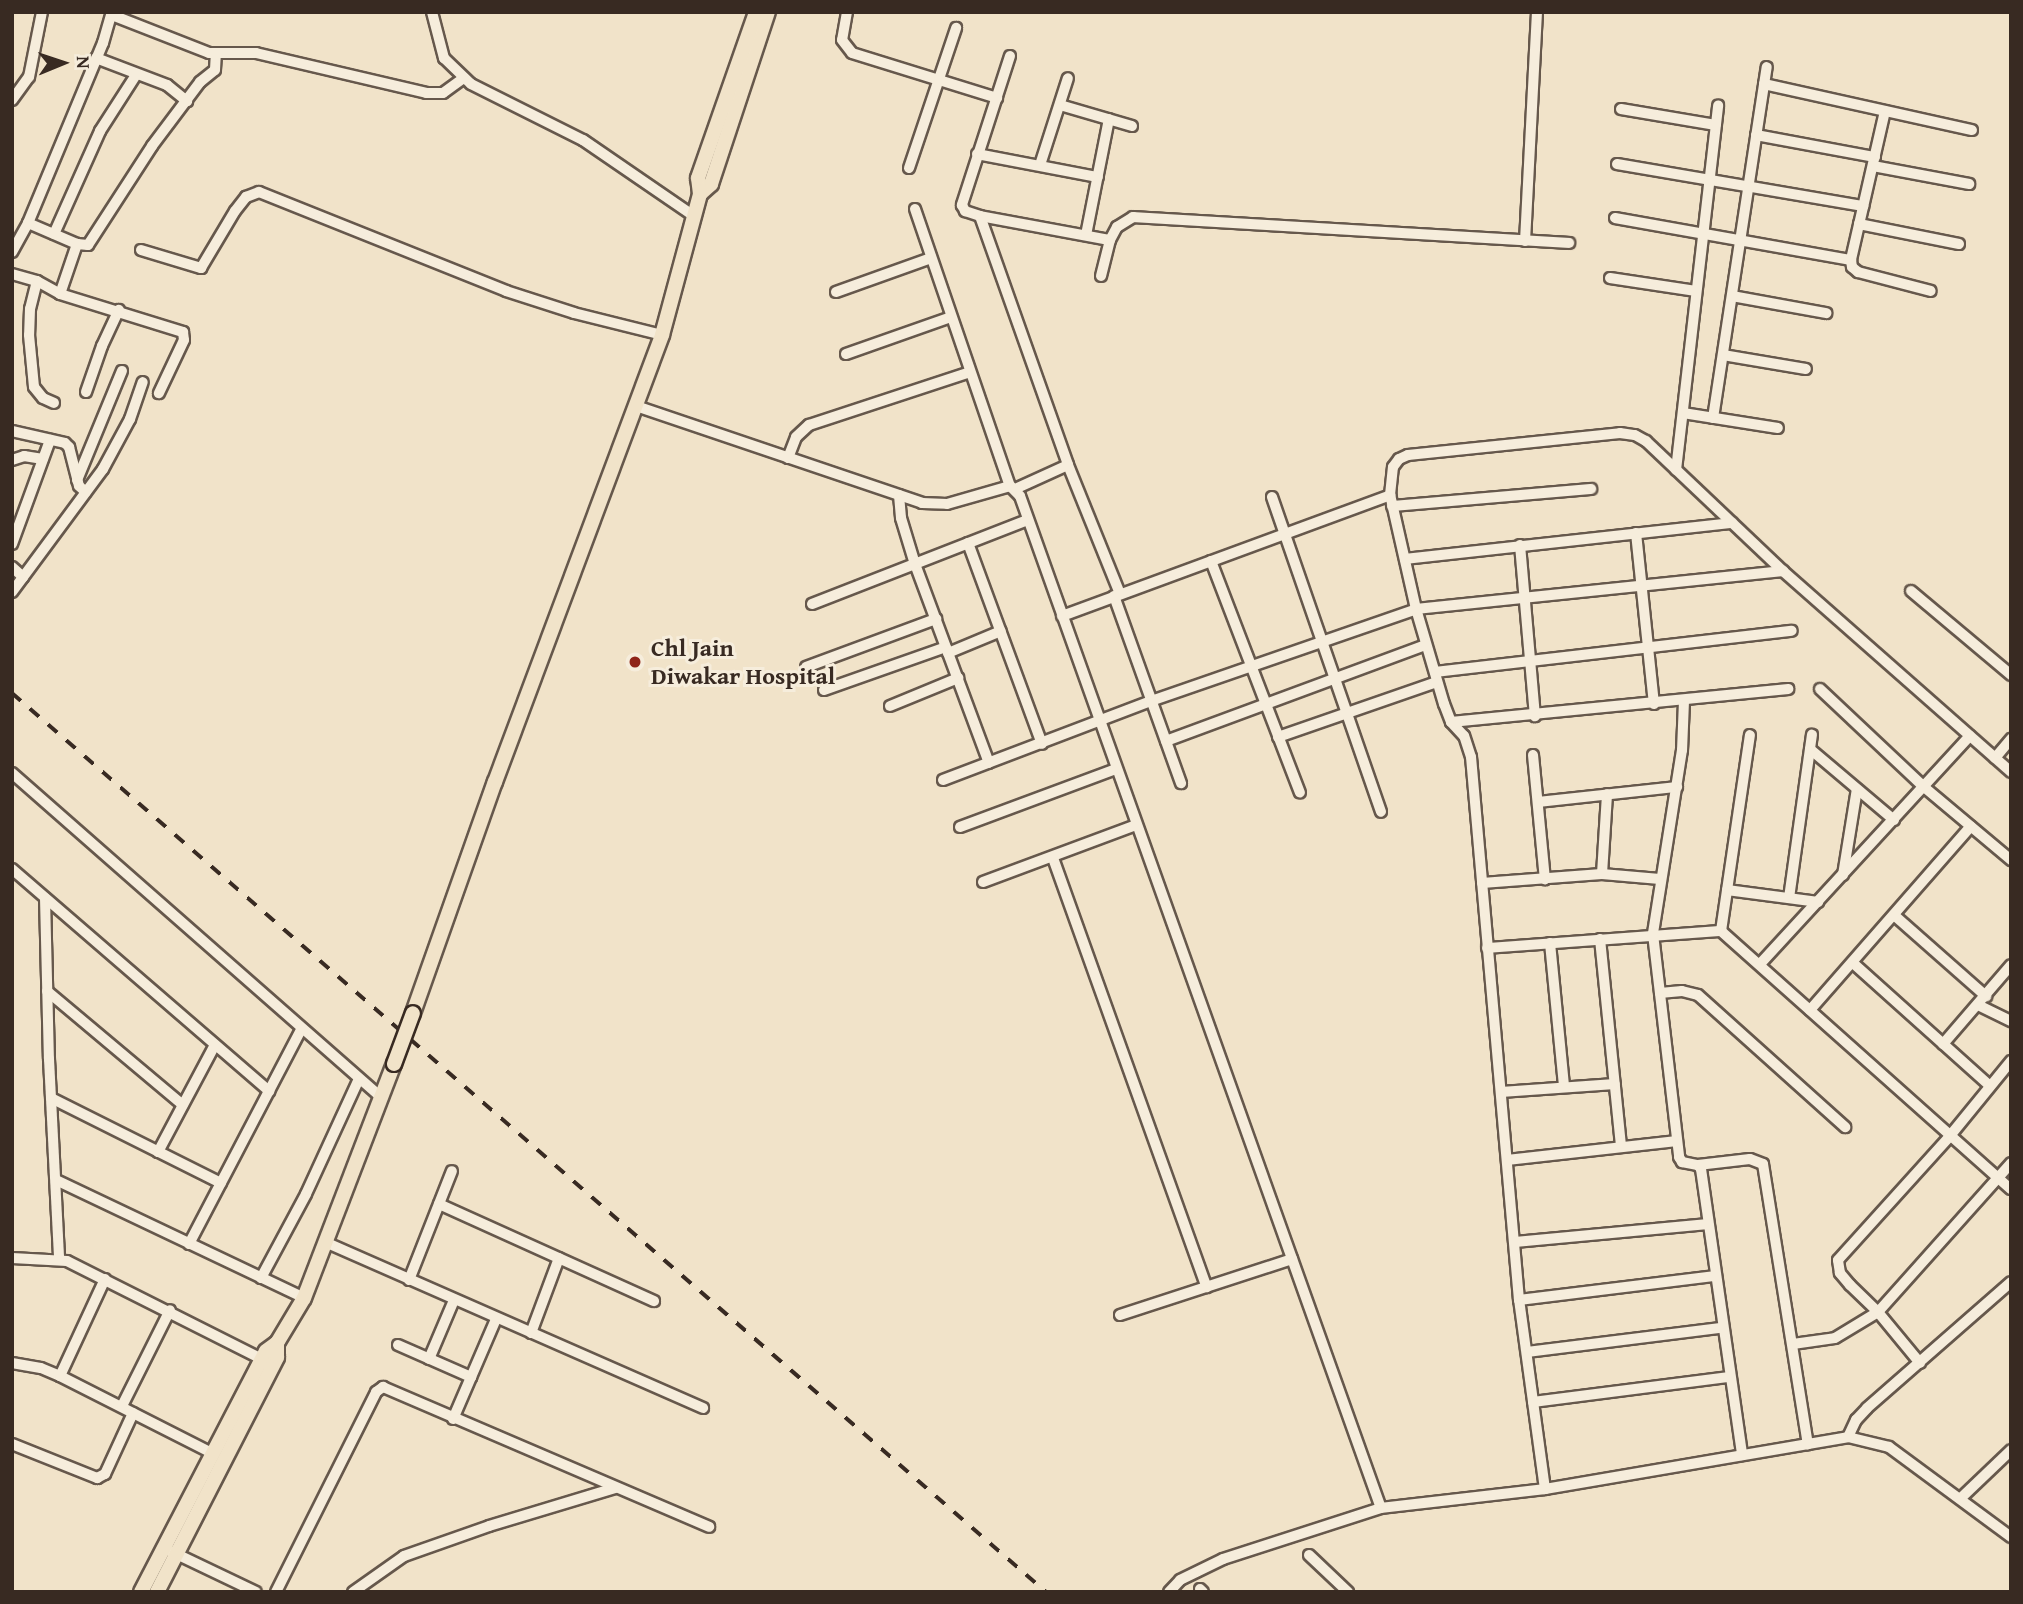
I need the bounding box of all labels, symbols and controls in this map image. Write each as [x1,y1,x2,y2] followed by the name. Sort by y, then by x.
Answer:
[28,28,98,98] north arrow
[70,55,98,69] text: N
[651,634,835,690] place label: Chl Jain Diwakar Hospital
[625,652,645,672] marker: Chl Jain Diwakar Hospital

